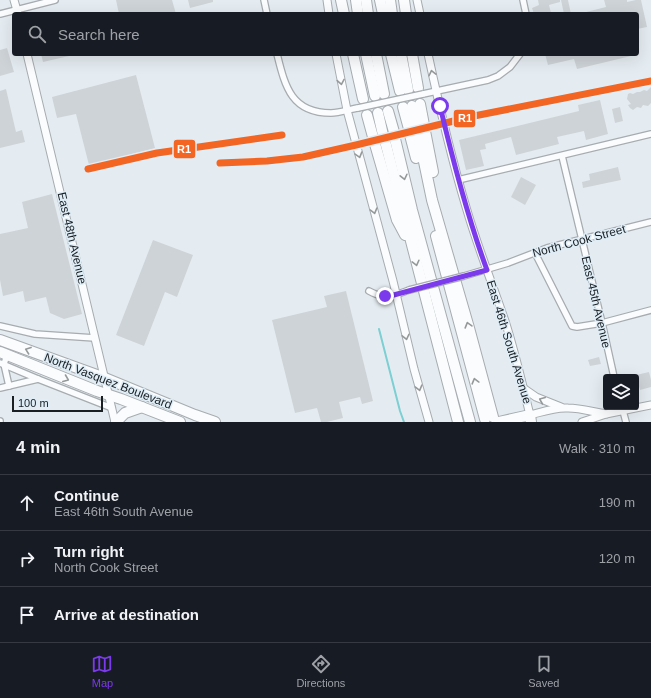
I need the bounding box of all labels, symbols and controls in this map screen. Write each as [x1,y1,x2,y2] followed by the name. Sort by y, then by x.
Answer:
[12,12,639,56] search box
[26,23,48,45] icon: search
[58,26,140,43] text: Search here
[429,70,437,76] one-way arrow
[336,79,345,85] one-way arrow
[431,97,449,115] route start
[453,109,476,128] line badge: R1
[458,112,472,124] text: R1
[173,139,196,159] line badge: R1
[177,143,191,155] text: R1
[354,152,363,159] one-way arrow
[400,174,408,180] one-way arrow
[55,191,89,286] street label: East 48th Avenue
[369,207,378,214] one-way arrow
[531,222,628,260] street label: North Cook Street
[579,255,613,350] street label: East 45th Avenue
[411,260,420,267] one-way arrow
[484,278,535,406] street label: East 46th South Avenue
[376,287,394,305] route end
[464,322,473,329] one-way arrow
[401,333,410,340] one-way arrow
[25,346,32,355] one-way arrow
[42,350,174,412] street label: North Vasquez Boulevard
[63,374,70,382] one-way arrow
[603,374,639,410] map controls
[603,374,639,410] button: layers
[471,378,480,385] one-way arrow
[414,384,423,391] one-way arrow
[12,394,103,413] scale bar
[18,397,49,409] text: 100 m
[538,397,546,405] one-way arrow
[16,438,60,457] text: 4 min
[559,441,635,456] text: Walk · 310 m
[54,487,119,504] text: Continue
[16,492,38,514] icon: ahead
[599,495,635,510] text: 190 m
[54,504,193,519] text: East 46th South Avenue
[54,543,124,560] text: Turn right
[16,548,38,570] icon: right
[599,551,635,566] text: 120 m
[54,560,158,575] text: North Cook Street
[16,604,38,626] icon: arrive
[54,606,199,623] text: Arrive at destination
[91,653,113,689] tab: Map
[296,653,345,689] tab: Directions
[528,653,559,689] tab: Saved

